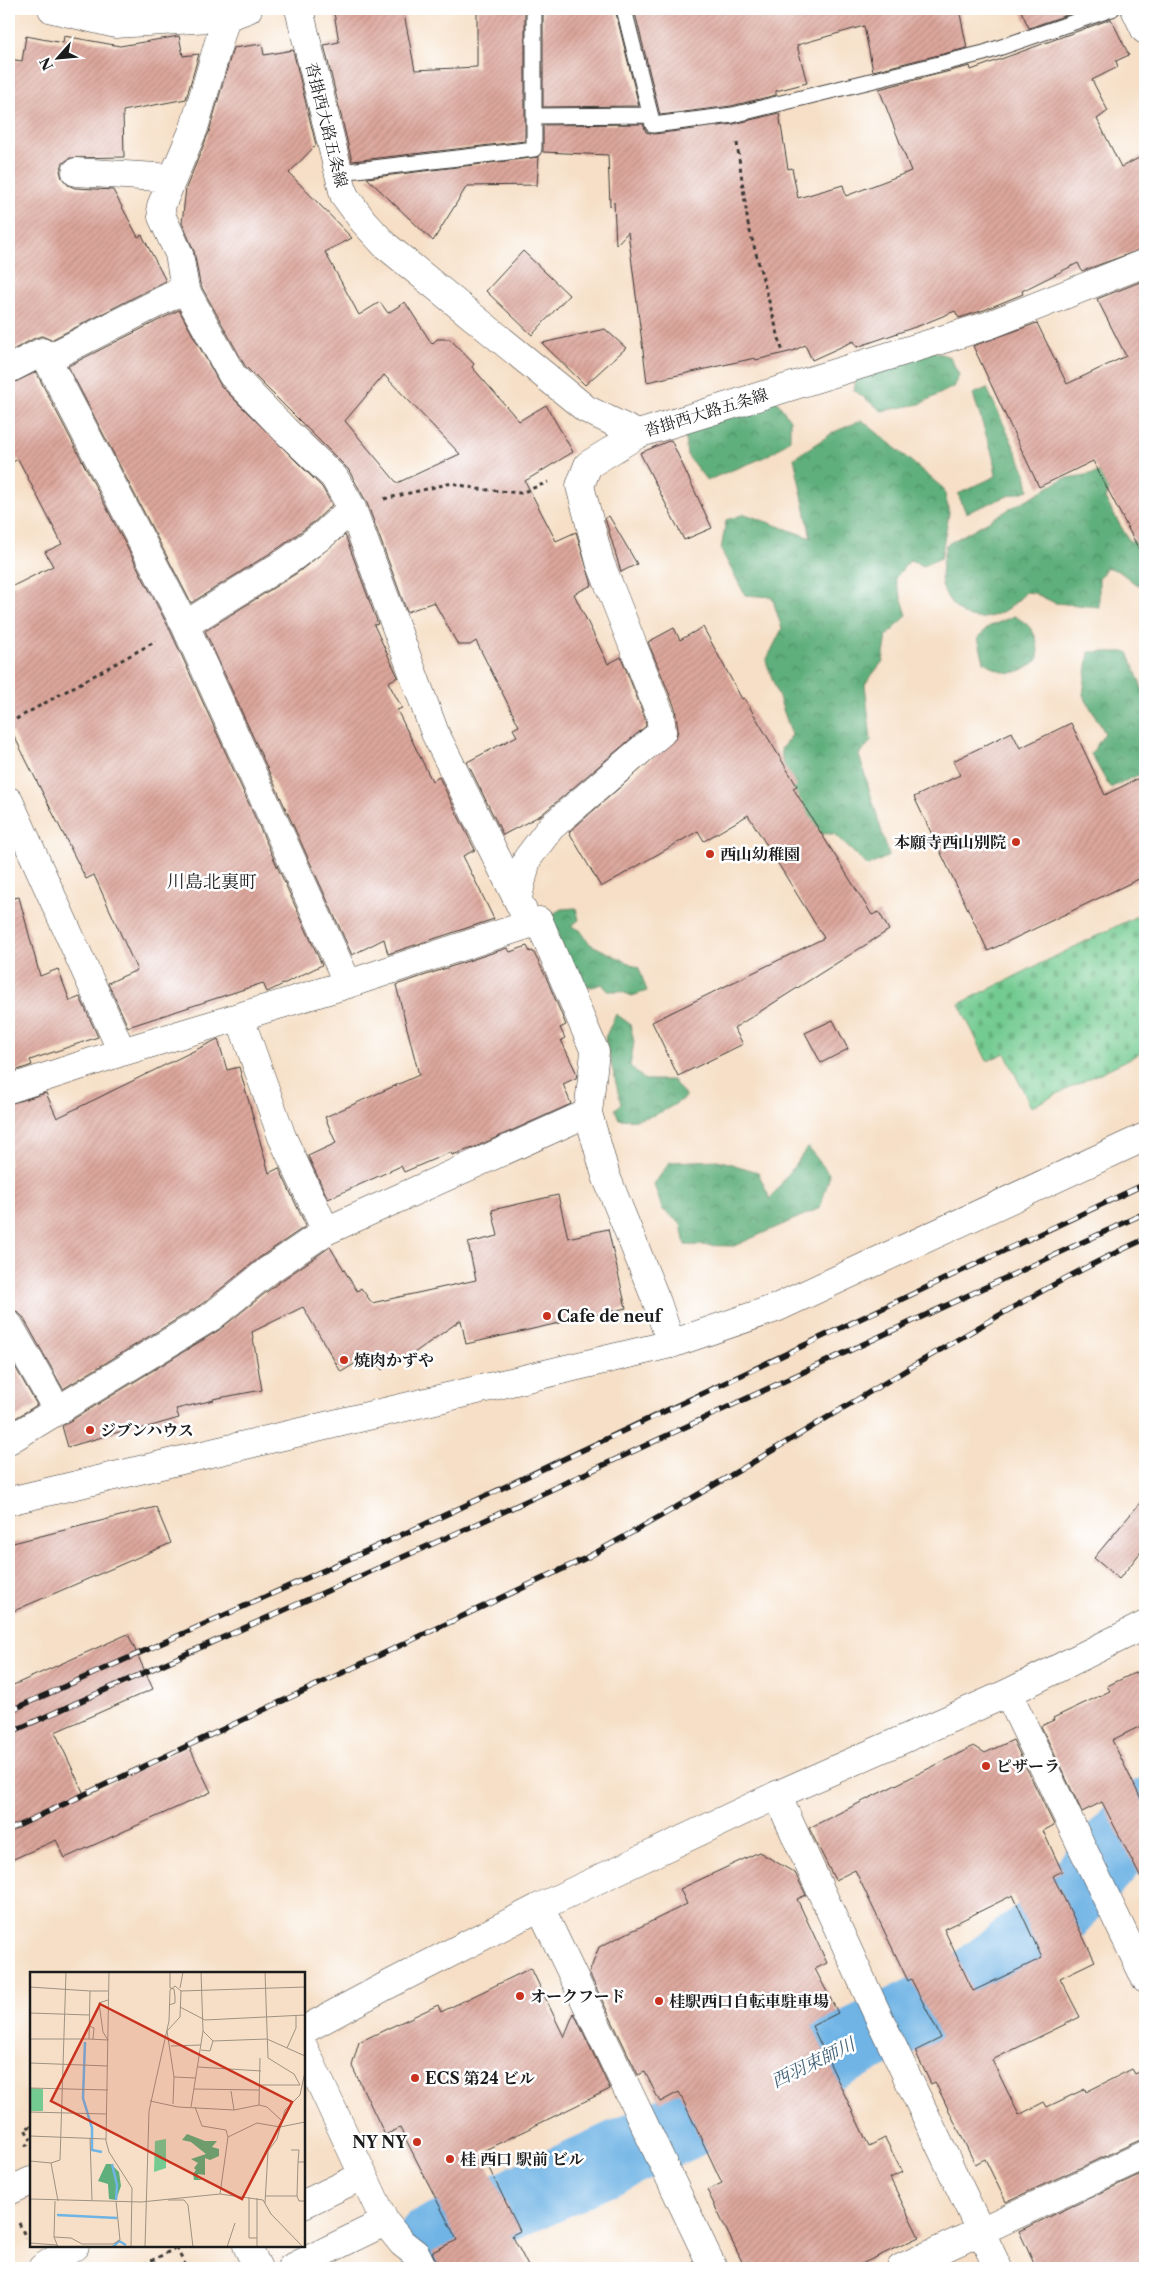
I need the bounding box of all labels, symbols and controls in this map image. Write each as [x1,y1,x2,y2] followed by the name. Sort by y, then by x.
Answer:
[32,32,82,82] north arrow
[36,54,57,73] text: N
[302,60,352,190] street label: 沓掛西大路五条線
[642,384,770,440] street label: 沓掛西大路五条線
[894,832,1006,852] place label: 本願寺西山別院
[1010,836,1022,848] marker: 本願寺西山別院
[720,844,800,864] place label: 西山幼稚園
[704,848,716,860] marker: 西山幼稚園
[167,871,257,893] district label: 川島北裏町
[557,1306,664,1326] place label: Cafe de neuf
[541,1310,553,1322] marker: Cafe de neuf
[354,1350,434,1370] place label: 焼肉かずや
[338,1354,350,1366] marker: 焼肉かずや
[100,1420,194,1440] place label: ジブンハウス
[84,1424,96,1436] marker: ジブンハウス
[996,1756,1060,1776] place label: ピザーラ
[980,1760,992,1772] marker: ピザーラ
[30,1972,305,2247] inset map
[530,1986,626,2006] place label: オークフード
[514,1990,526,2002] marker: オークフード
[669,1991,829,2011] place label: 桂駅西口自転車駐車場
[653,1995,665,2007] marker: 桂駅西口自転車駐車場
[768,2033,860,2093] water label: 西羽束師川
[425,2068,535,2088] place label: ECS 第24 ビル
[409,2072,421,2084] marker: ECS 第24 ビル
[352,2132,408,2152] place label: NY NY
[411,2136,423,2148] marker: NY NY
[460,2149,584,2169] place label: 桂 西口 駅前 ビル
[444,2153,456,2165] marker: 桂 西口 駅前 ビル

